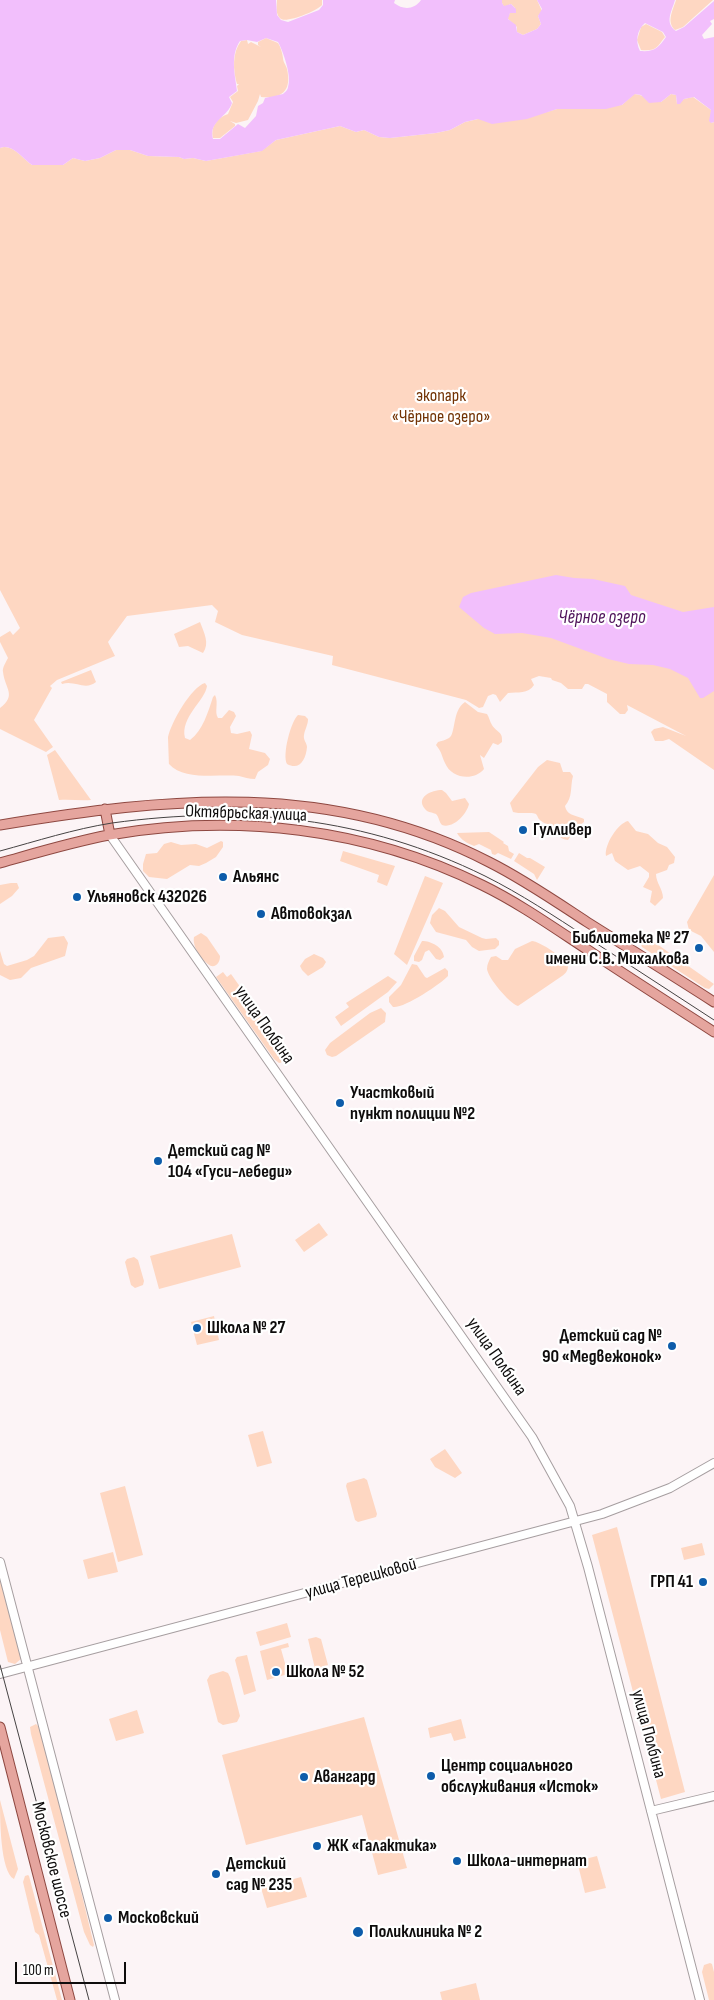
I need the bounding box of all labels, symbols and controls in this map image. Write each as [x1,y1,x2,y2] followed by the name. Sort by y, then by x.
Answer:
[392,385,490,428] park label: экопарк «Чёрное озеро»
[558,607,646,629] water label: Чёрное озеро
[185,801,307,827] street label: Октябрьская улица
[533,819,592,841] place label: Гулливер
[517,824,529,836] marker: Гулливер
[233,866,279,888] place label: Альянс
[217,871,229,883] marker: Альянс
[87,886,207,908] place label: Ульяновск 432026
[71,891,83,903] marker: Ульяновск 432026
[271,903,352,925] place label: Автовокзал
[255,908,267,920] marker: Автовокзал
[546,927,689,970] place label: Библиотека № 27 имени С.В. Михалкова
[693,942,705,954] marker: Библиотека № 27 имени С.В. Михалкова
[229,982,299,1068] street label: улица Полбина
[350,1082,475,1124] place label: Участковый пункт полиции №2
[334,1097,346,1109] marker: Участковый пункт полиции №2
[168,1140,292,1182] place label: Детский сад № 104 «Гуси-лебеди»
[152,1155,164,1167] marker: Детский сад № 104 «Гуси-лебеди»
[461,1314,531,1400] street label: улица Полбина
[207,1317,285,1339] place label: Школа № 27
[191,1322,203,1334] marker: Школа № 27
[542,1325,662,1368] place label: Детский сад № 90 «Медвежонок»
[666,1340,678,1352] marker: Детский сад № 90 «Медвежонок»
[303,1554,419,1604] street label: улица Терешковой
[650,1571,693,1593] place label: ГРП 41
[697,1576,709,1588] marker: ГРП 41
[286,1661,364,1683] place label: Школа № 52
[270,1666,282,1678] marker: Школа № 52
[626,1688,670,1780] street label: улица Полбина
[441,1755,599,1798] place label: Центр социального обслуживания «Исток»
[314,1766,376,1788] place label: Авангард
[425,1770,437,1782] marker: Центр социального обслуживания «Исток»
[298,1771,310,1783] marker: Авангард
[26,1800,76,1920] street label: Московское шоссе
[327,1835,437,1857] place label: ЖК «Галактика»
[311,1840,323,1852] marker: ЖК «Галактика»
[467,1850,587,1872] place label: Школа-интернат
[226,1853,292,1896] place label: Детский сад № 235
[451,1855,463,1867] marker: Школа-интернат
[210,1868,222,1880] marker: Детский сад № 235
[118,1907,199,1929] place label: Московский
[102,1912,114,1924] marker: Московский
[369,1921,482,1943] place label: Поликлиника № 2
[351,1925,365,1939] marker: Поликлиника № 2
[18,1952,129,1984] scale bar
[23,1961,54,1980] text: 100 m

